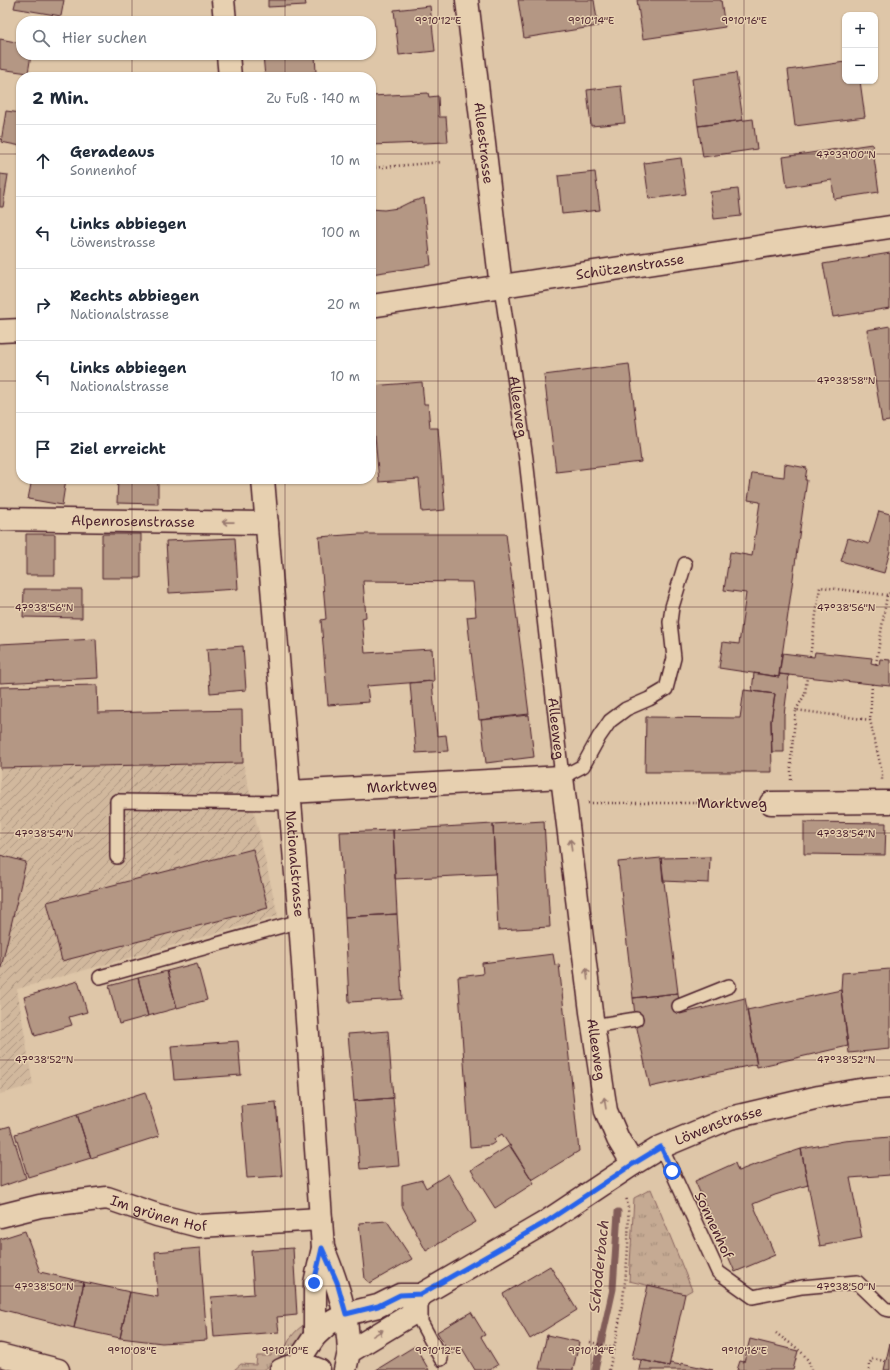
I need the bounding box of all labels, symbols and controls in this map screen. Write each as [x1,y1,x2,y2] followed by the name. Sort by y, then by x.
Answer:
[842,12,878,84] map controls
[842,12,878,48] button: +
[415,14,461,27] text: 9°10'12"E
[568,14,614,27] text: 9°10'14"E
[721,14,767,27] text: 9°10'16"E
[16,16,376,60] search box
[30,27,52,49] icon: search
[62,28,147,48] text: Hier suchen
[842,48,878,84] button: −
[32,87,89,109] text: 2 Min.
[266,90,360,107] text: Zu Fuß · 140 m
[470,101,498,185] street label: Alleestrasse
[70,142,155,162] text: Geradeaus
[816,148,876,161] text: 47°39'00"N
[32,150,54,172] icon: ahead
[330,152,360,169] text: 10 m
[70,162,136,179] text: Sonnenhof
[70,214,186,234] text: Links abbiegen
[32,222,54,244] icon: left
[321,224,360,241] text: 100 m
[70,234,156,251] text: Löwenstrasse
[574,249,686,284] street label: Schützenstrasse
[70,286,199,306] text: Rechts abbiegen
[32,294,54,316] icon: right
[327,296,360,313] text: 20 m
[70,306,169,323] text: Nationalstrasse
[70,358,186,378] text: Links abbiegen
[32,366,54,388] icon: left
[330,368,360,385] text: 10 m
[817,374,876,387] text: 47°38'58"N
[505,375,532,439] street label: Alleeweg
[70,378,169,395] text: Nationalstrasse
[32,438,54,460] icon: arrive
[70,439,166,459] text: Ziel erreicht
[71,511,195,531] street label: Alpenrosenstrasse
[222,519,235,526] one-way arrow
[15,601,73,614] text: 47°38'56"N
[817,601,875,614] text: 47°38'56"N
[544,696,569,760] street label: Alleeweg
[366,775,437,797] street label: Marktweg
[697,794,767,812] street label: Marktweg
[282,810,309,918] street label: Nationalstrasse
[14,827,74,840] text: 47°38'54"N
[816,827,876,840] text: 47°38'54"N
[567,839,575,852] one-way arrow
[583,968,590,981] one-way arrow
[583,1017,610,1082] street label: Alleeweg
[15,1053,73,1066] text: 47°38'52"N
[817,1053,875,1066] text: 47°38'52"N
[601,1097,609,1110] one-way arrow
[672,1102,764,1149] street label: Löwenstrasse
[663,1162,681,1180] route start
[691,1189,738,1262] street label: Sonnenhof
[108,1191,209,1235] street label: Im grünen Hof
[584,1219,614,1313] water label: Schoderbach
[305,1274,323,1292] route end
[14,1280,74,1293] text: 47°38'50"N
[816,1280,876,1293] text: 47°38'50"N
[372,1329,384,1337] one-way arrow
[107,1344,157,1357] text: 9°10'08"E
[262,1344,308,1357] text: 9°10'10"E
[415,1344,461,1357] text: 9°10'12"E
[568,1344,614,1357] text: 9°10'14"E
[721,1344,767,1357] text: 9°10'16"E

